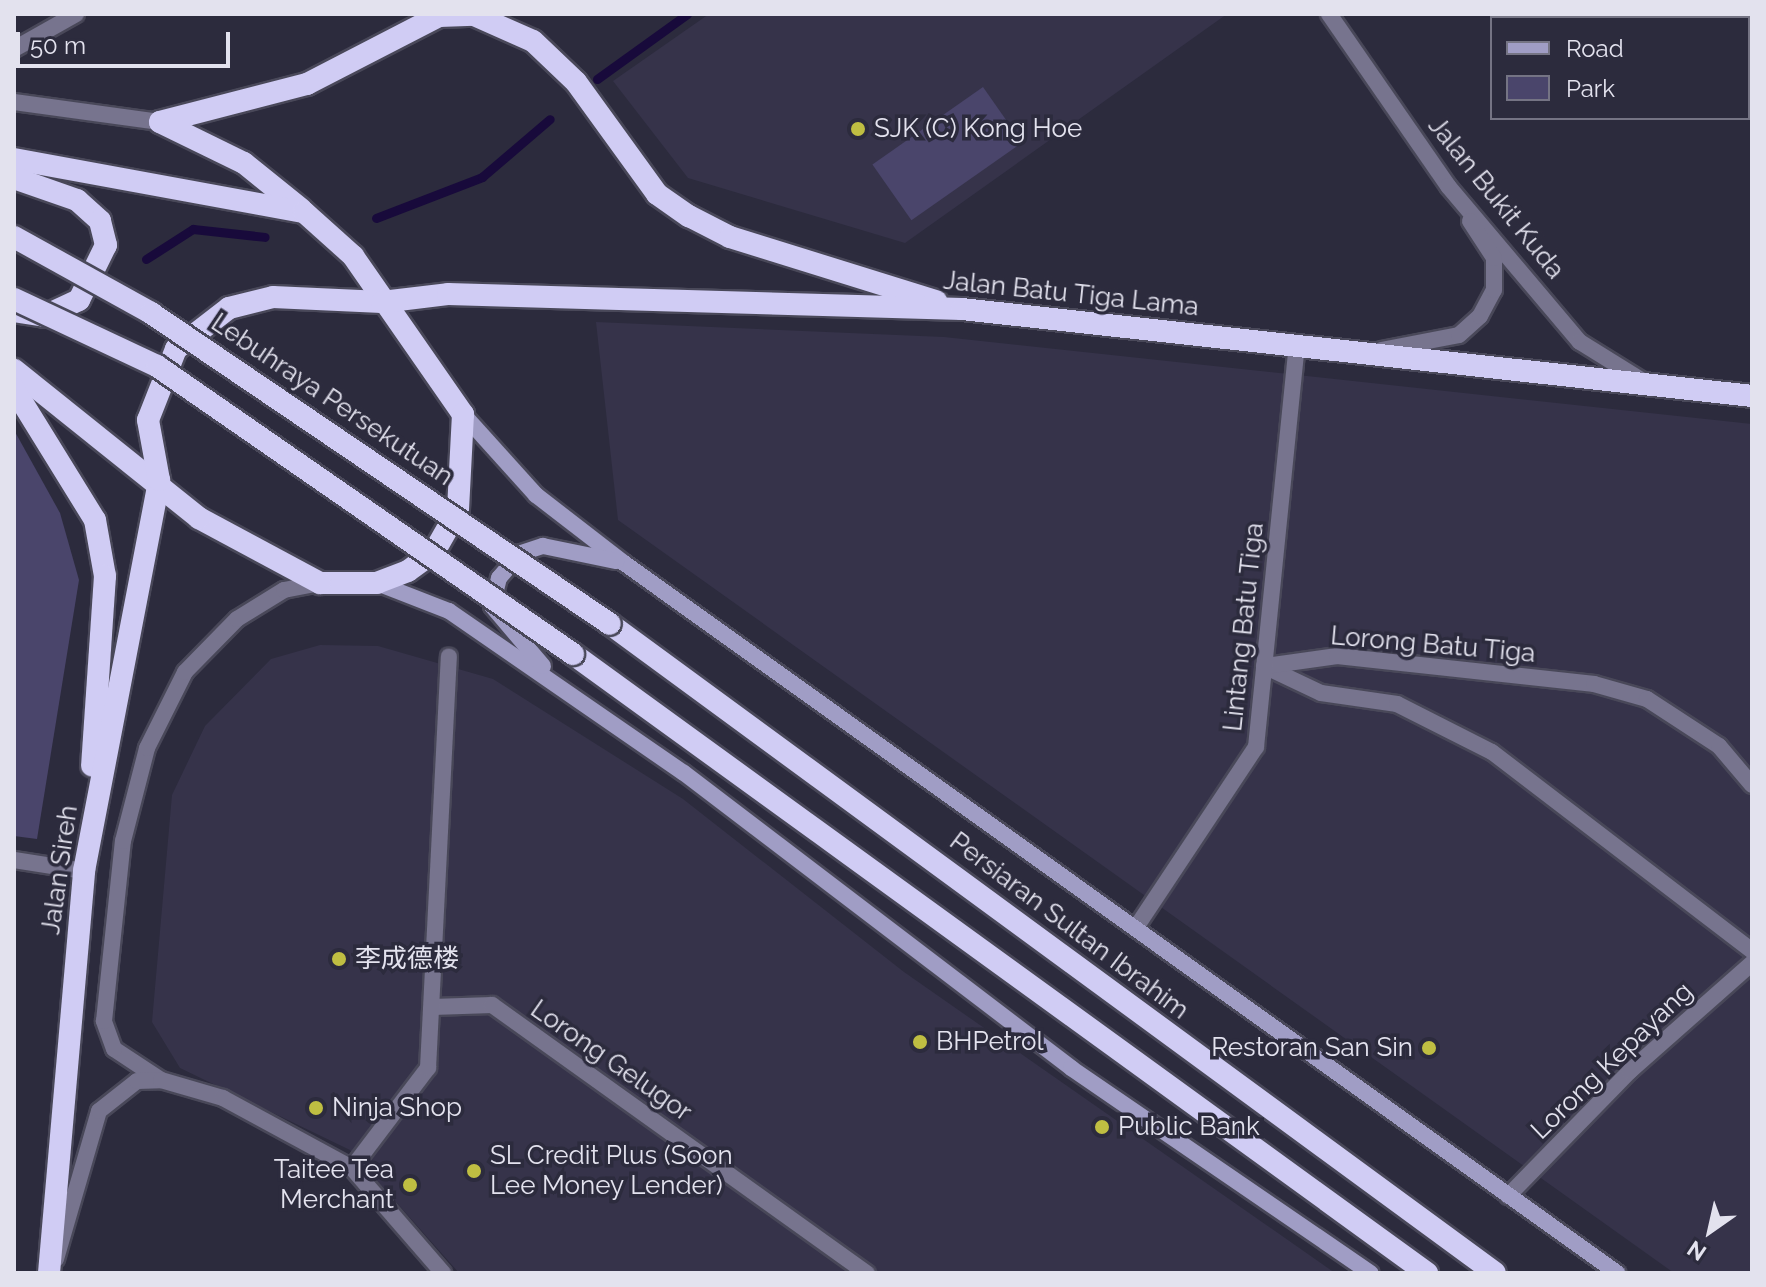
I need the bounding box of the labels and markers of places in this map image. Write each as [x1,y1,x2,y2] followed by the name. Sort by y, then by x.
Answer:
[874,113,1082,145] place label: SJK (C) Kong Hoe
[849,120,867,138] marker: SJK (C) Kong Hoe
[355,943,459,975] place label: 李成德楼
[330,950,348,968] marker: 李成德楼
[936,1026,1044,1058] place label: BHPetrol
[1211,1032,1413,1064] place label: Restoran San Sin
[911,1033,929,1051] marker: BHPetrol
[1420,1039,1438,1057] marker: Restoran San Sin
[332,1092,462,1124] place label: Ninja Shop
[307,1099,325,1117] marker: Ninja Shop
[1118,1111,1260,1143] place label: Public Bank
[1093,1118,1111,1136] marker: Public Bank
[490,1140,733,1202] place label: SL Credit Plus (Soon Lee Money Lender)
[273,1154,394,1216] place label: Taitee Tea Merchant
[465,1162,483,1180] marker: SL Credit Plus (Soon Lee Money Lender)
[401,1176,419,1194] marker: Taitee Tea Merchant

